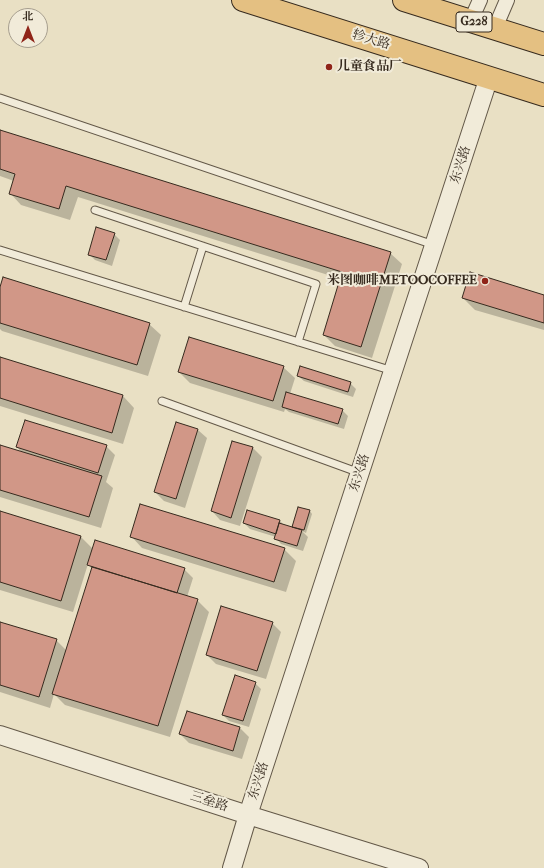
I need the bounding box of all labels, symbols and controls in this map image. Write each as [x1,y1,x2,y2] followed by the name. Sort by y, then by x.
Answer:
[8,8,48,48] north arrow
[23,10,34,23] text: 北
[456,12,492,32] road number: G228
[350,27,392,53] street label: 轸大路
[337,59,402,75] place label: 儿童食品厂
[324,62,334,72] marker: 儿童食品厂
[448,144,474,186] street label: 东兴路
[327,273,477,289] place label: 米图咖啡METOOCOFFEE
[480,276,490,286] marker: 米图咖啡METOOCOFFEE
[347,452,373,494] street label: 东兴路
[246,760,272,802] street label: 东兴路
[188,789,230,815] street label: 三垒路

